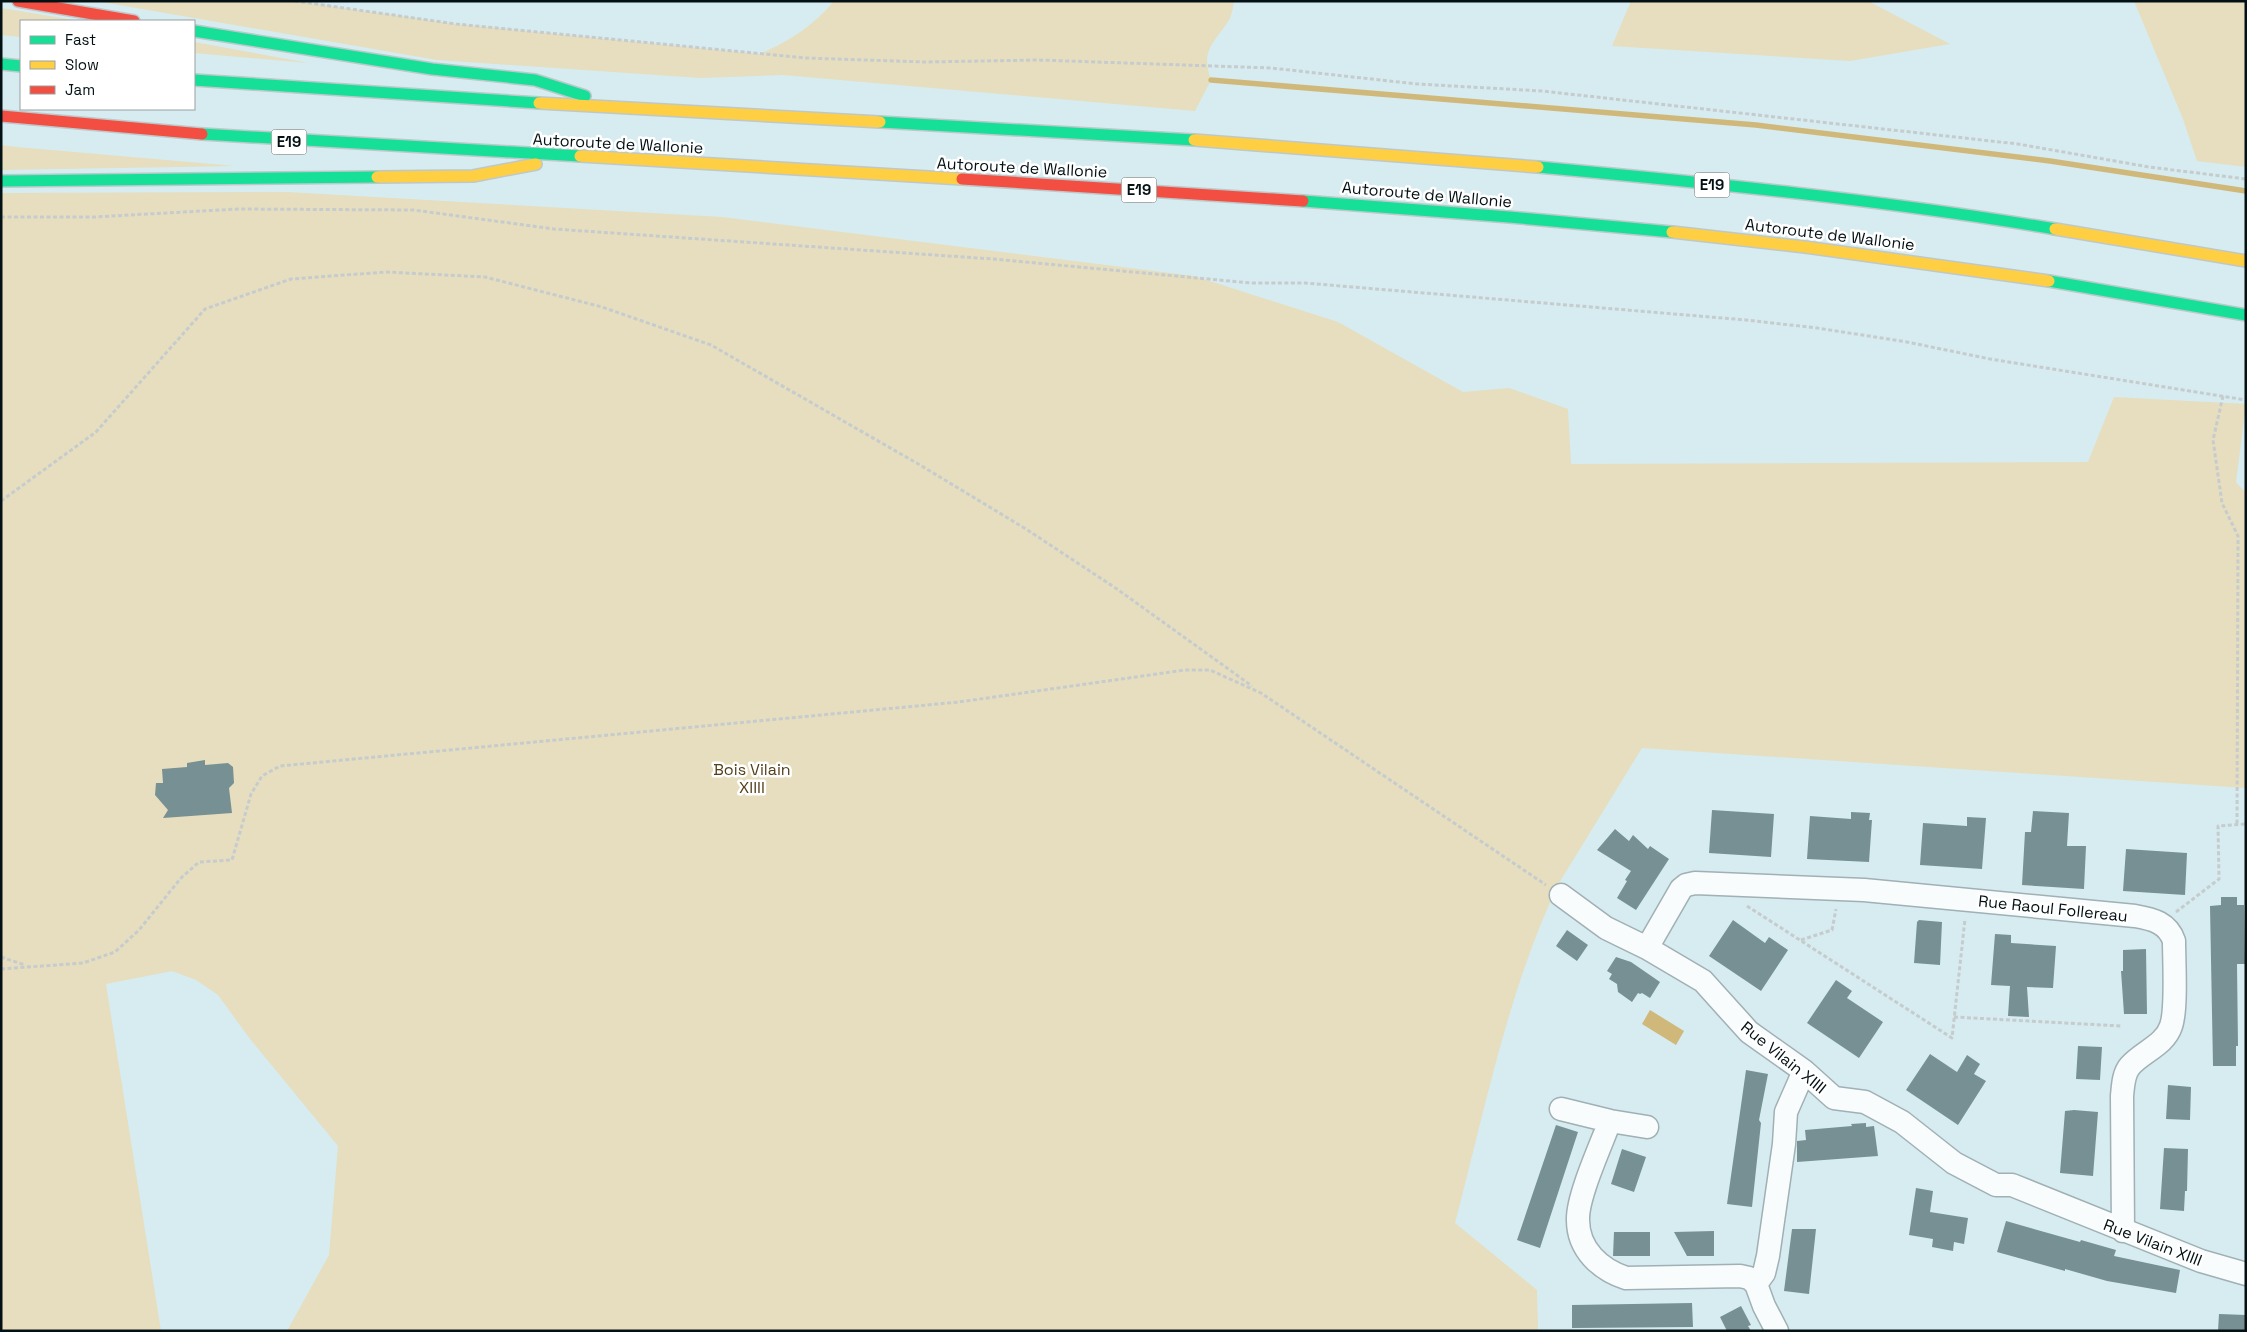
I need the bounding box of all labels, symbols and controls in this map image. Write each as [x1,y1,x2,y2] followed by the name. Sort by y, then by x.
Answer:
[20,20,195,110] legend
[65,30,96,49] text: Fast
[65,55,99,74] text: Slow
[65,80,95,99] text: Jam
[532,129,704,158] street label: Autoroute de Wallonie
[272,130,306,154] road number: E19
[936,153,1108,182] street label: Autoroute de Wallonie
[1694,172,1730,198] road number: E19
[1341,177,1513,212] street label: Autoroute de Wallonie
[1122,178,1156,202] road number: E19
[1744,214,1916,255] street label: Autoroute de Wallonie
[713,759,791,798] park label: Bois Vilain XIIII
[1977,890,2129,927] street label: Rue Raoul Follereau
[1737,1017,1831,1098] street label: Rue Vilain XIIII
[2101,1214,2205,1271] street label: Rue Vilain XIIII

